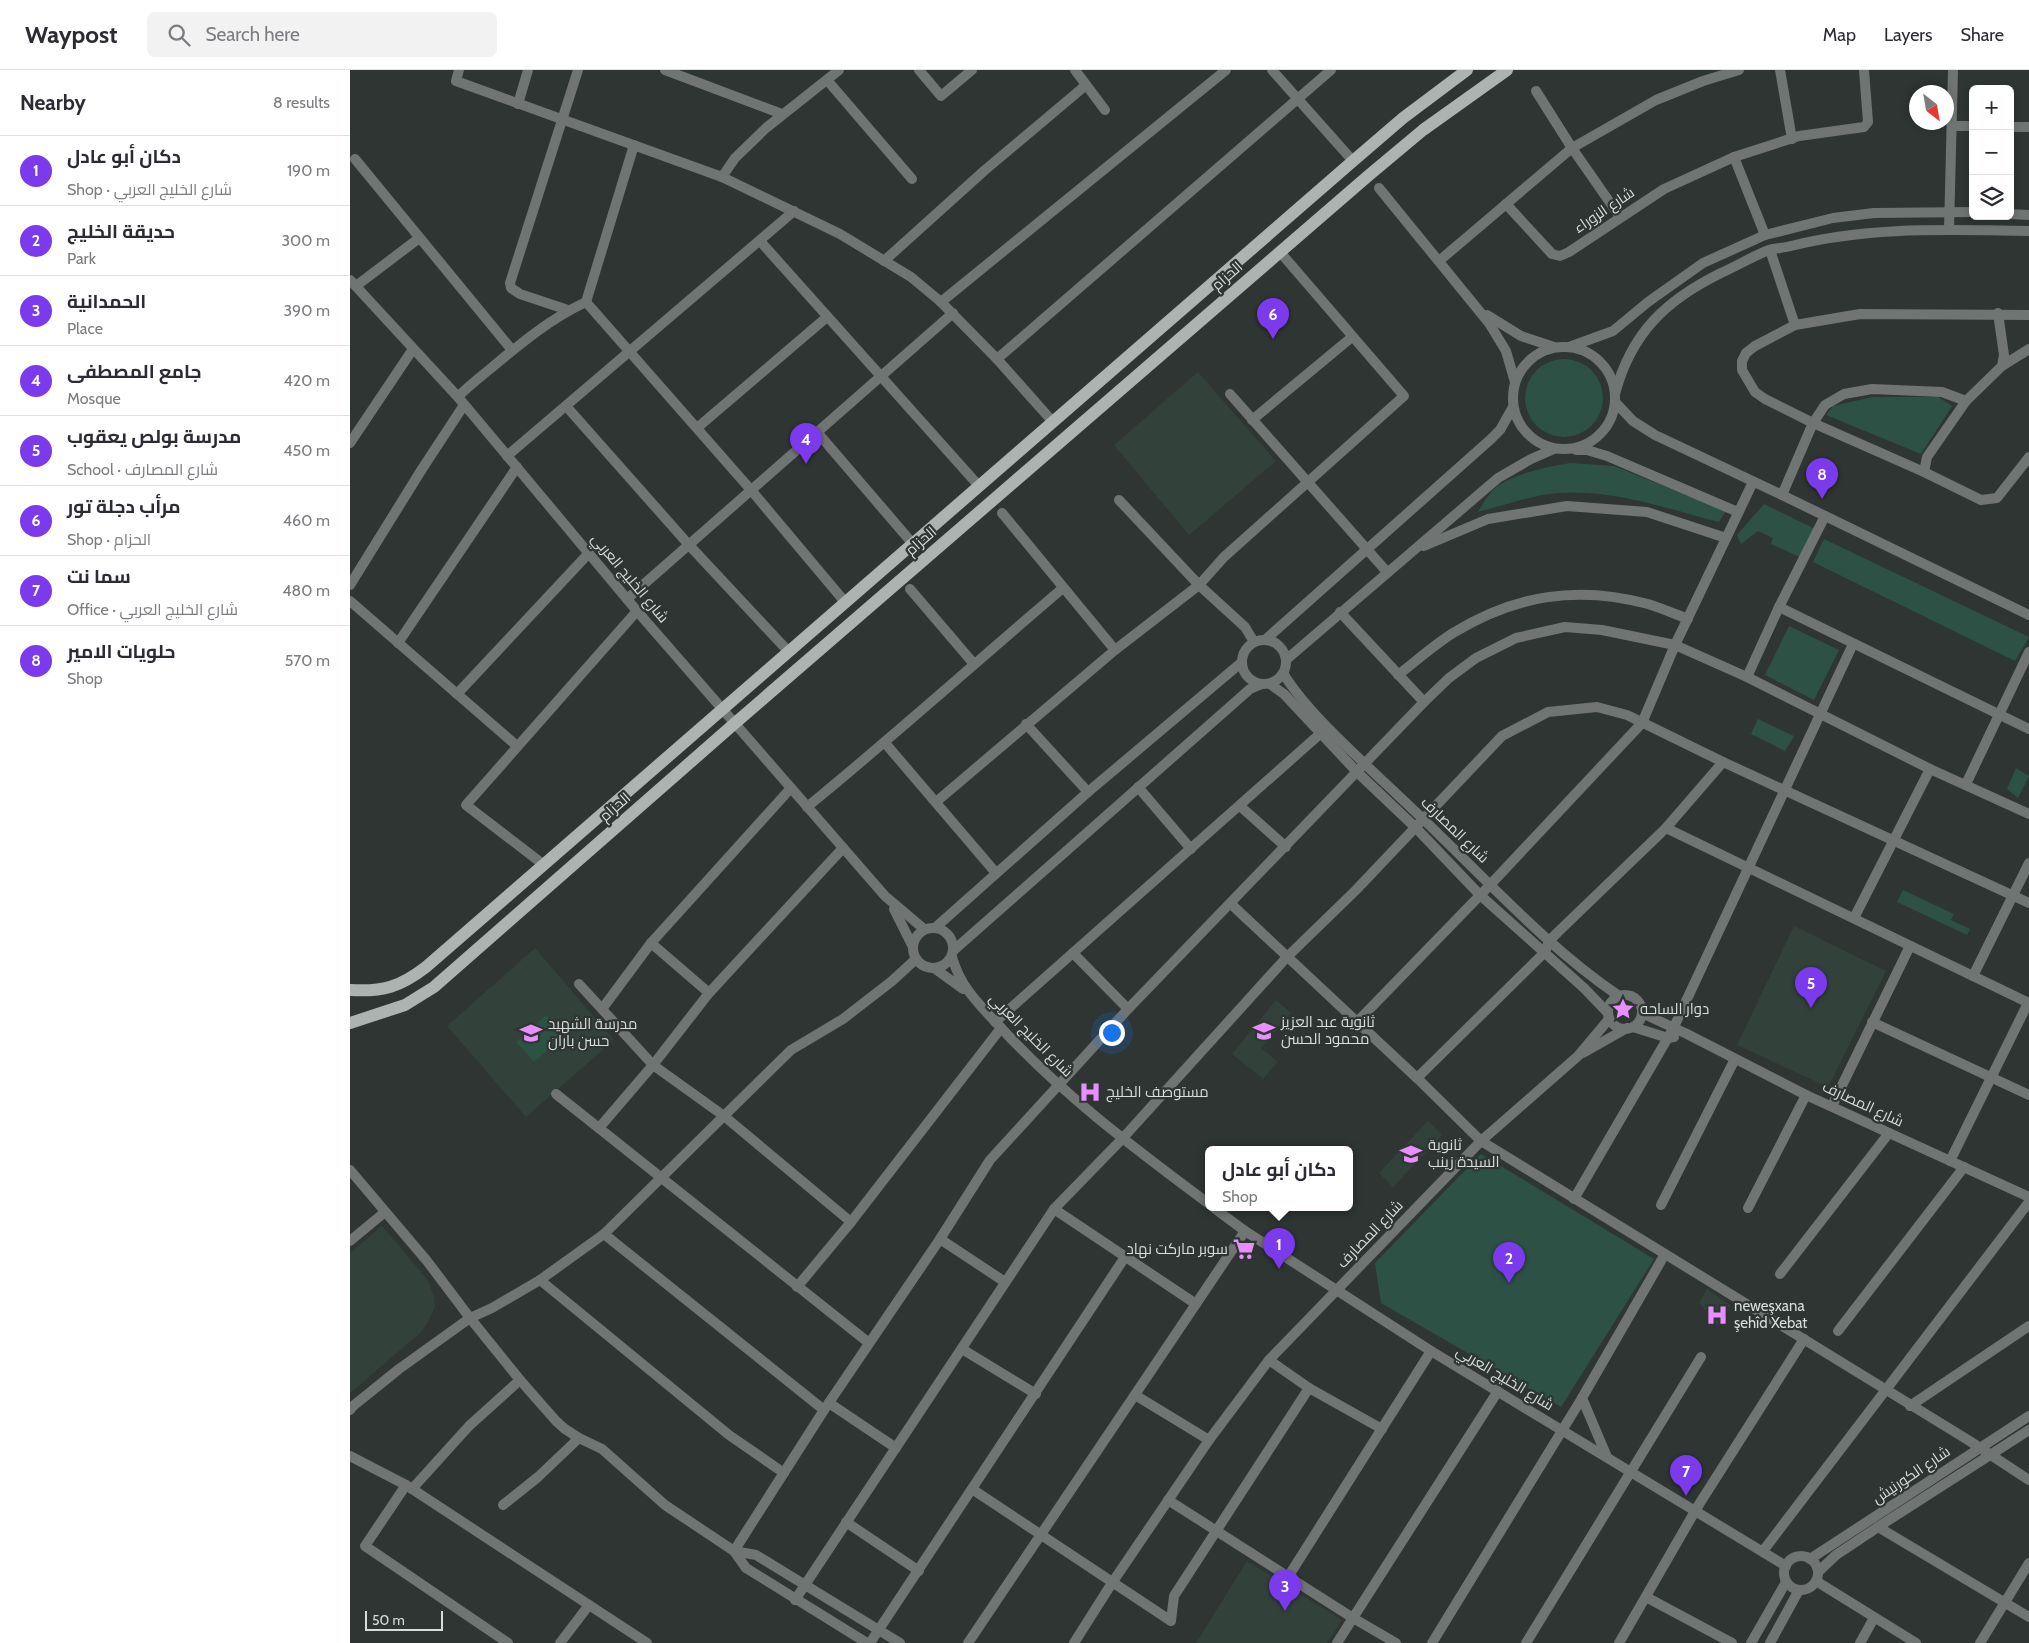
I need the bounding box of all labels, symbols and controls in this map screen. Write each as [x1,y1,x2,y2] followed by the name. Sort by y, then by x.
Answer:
[147,12,497,57] search box
[25,20,117,49] text: Waypost
[165,21,193,49] icon: search
[205,23,300,46] text: Search here
[1823,24,1856,46] text: Map
[1884,24,1933,46] text: Layers
[1961,24,2004,46] text: Share
[1909,85,1954,130] north arrow
[1969,85,2014,220] map controls
[1969,85,2014,130] button: +
[20,90,86,115] text: Nearby
[273,93,330,112] text: 8 results
[1969,130,2014,175] button: −
[67,145,181,168] text: دكان أبو عادل
[33,161,39,180] text: 1
[287,161,330,180] text: 190 m
[1969,175,2014,220] button: layers
[67,180,232,199] text: Shop · شارع الخليج العربي
[1570,183,1639,239] street label: شارع الزوراء
[67,220,175,243] text: حديقة الخليج
[32,231,40,250] text: 2
[281,231,330,250] text: 300 m
[67,249,96,268] text: Park
[1208,258,1247,295] street label: الحزام
[67,290,146,313] text: الحمدانية
[1257,298,1289,339] pin: 6
[32,301,40,320] text: 3
[283,301,330,320] text: 390 m
[67,319,103,338] text: Place
[67,360,201,383] text: جامع المصطفى
[31,371,41,390] text: 4
[284,371,330,390] text: 420 m
[67,389,121,408] text: Mosque
[790,423,822,464] pin: 4
[67,425,241,448] text: مدرسة بولص يعقوب
[32,441,40,460] text: 5
[283,441,330,460] text: 450 m
[1806,458,1838,499] pin: 8
[67,460,218,479] text: School · شارع المصارف
[67,495,181,518] text: مرأب دجلة تور
[32,511,41,530] text: 6
[283,511,330,530] text: 460 m
[902,523,941,560] street label: الحزام
[67,530,151,549] text: Shop · الحزام
[585,530,673,628] street label: شارع الخليج العربي
[67,565,131,588] text: سما نت
[32,581,40,600] text: 7
[282,581,330,600] text: 480 m
[67,600,238,619] text: Office · شارع الخليج العربي
[67,640,175,663] text: حلويات الامير
[31,651,41,670] text: 8
[285,651,330,670] text: 570 m
[67,669,103,688] text: Shop
[596,789,635,826] street label: الحزام
[1416,793,1493,868] street label: شارع المصارف
[1795,967,1827,1008] pin: 5
[983,989,1077,1083] street label: شارع الخليج العربي
[1610,996,1636,1022] place icon: دوار الساحه
[1640,1000,1709,1018] place label: دوار الساحه
[1280,1013,1375,1049] place label: ثانوية عبد العزيز محمود الحسن
[548,1015,637,1051] place label: مدرسة الشهيد حسن باران
[1251,1018,1277,1044] school or university icon: ثانوية عبد العزيز محمود الحسن
[518,1020,544,1046] school or university icon: مدرسة الشهيد حسن باران
[1099,1020,1125,1046] your location
[1819,1077,1906,1132] street label: شارع المصارف
[1077,1079,1103,1105] hospital icon: مستوصف الخليج
[1106,1083,1209,1103] place label: مستوصف الخليج
[1428,1136,1499,1171] place label: ثانوية السيدة زينب
[1398,1141,1424,1167] school or university icon: ثانوية السيدة زينب
[1205,1146,1353,1211] popup
[1222,1158,1336,1181] text: دكان أبو عادل
[1222,1187,1258,1206] text: Shop
[1333,1196,1408,1273] street label: شارع المصارف
[1263,1228,1295,1269] pin: 1
[1231,1236,1257,1262] supermarket icon: سوبر ماركت نهاد
[1126,1240,1228,1259] place label: سوبر ماركت نهاد
[1493,1242,1525,1283] pin: 2
[1734,1297,1807,1332] place label: neweşxana şehîd Xebat
[1704,1302,1730,1328] hospital icon: neweşxana şehîd Xebat
[1451,1342,1557,1417] street label: شارع الخليج العربي
[1869,1442,1955,1509] street label: شارع الكورنيش
[1670,1455,1702,1496] pin: 7
[1269,1570,1301,1611] pin: 3
[365,1608,442,1631] scale bar
[372,1611,405,1629] text: 50 m

